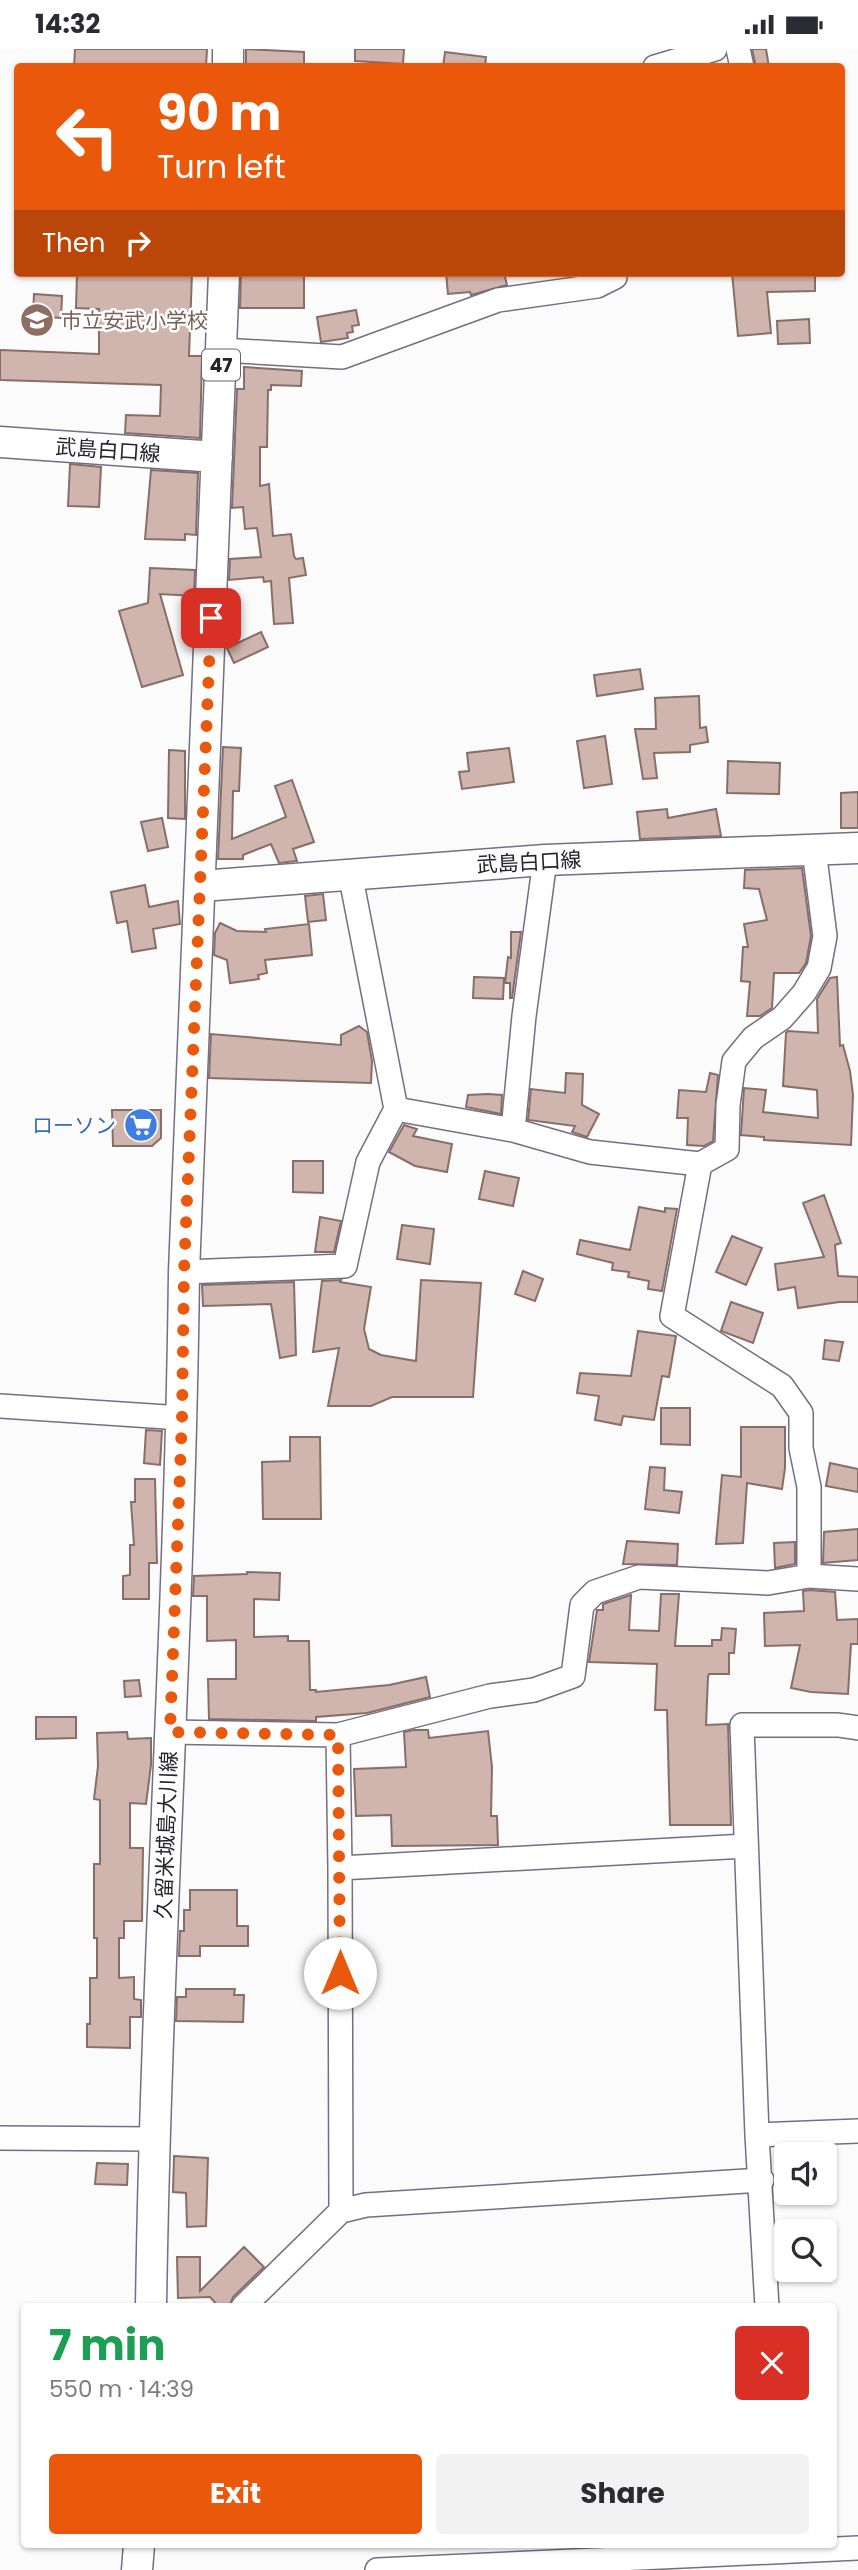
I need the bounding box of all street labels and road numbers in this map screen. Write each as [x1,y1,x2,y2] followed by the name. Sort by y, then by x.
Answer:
[202,349,240,381] road number: 47
[55,432,161,468] street label: 武島白口線
[476,845,582,879] street label: 武島白口線
[149,1751,183,1919] street label: 久留米城島大川線

